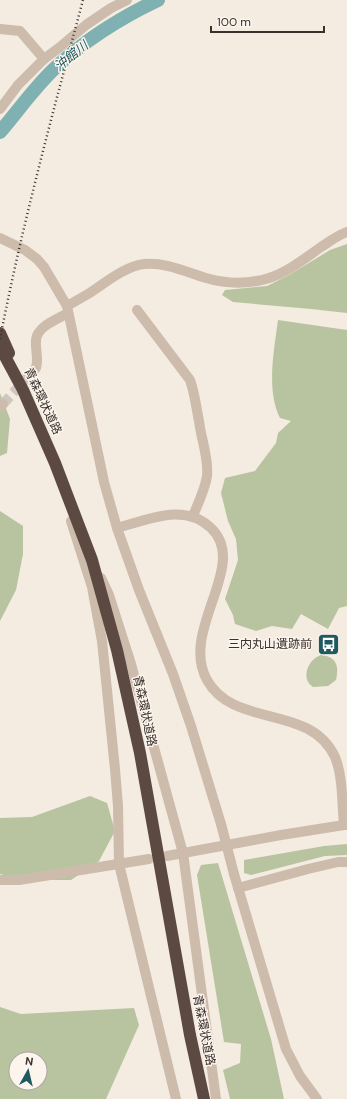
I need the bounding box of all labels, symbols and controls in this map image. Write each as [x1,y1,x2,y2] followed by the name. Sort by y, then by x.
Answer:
[211,8,324,34] scale bar
[217,14,251,30] text: 100 m
[50,36,93,75] water label: 沖館川
[21,365,65,437] street label: 青森環状道路
[315,631,341,657] bus stop icon: 三内丸山遺跡前
[228,636,312,652] place label: 三内丸山遺跡前
[130,674,160,748] street label: 青森環状道路
[189,993,219,1067] street label: 青森環状道路
[8,1051,48,1091] north arrow
[24,1054,34,1069] text: N

